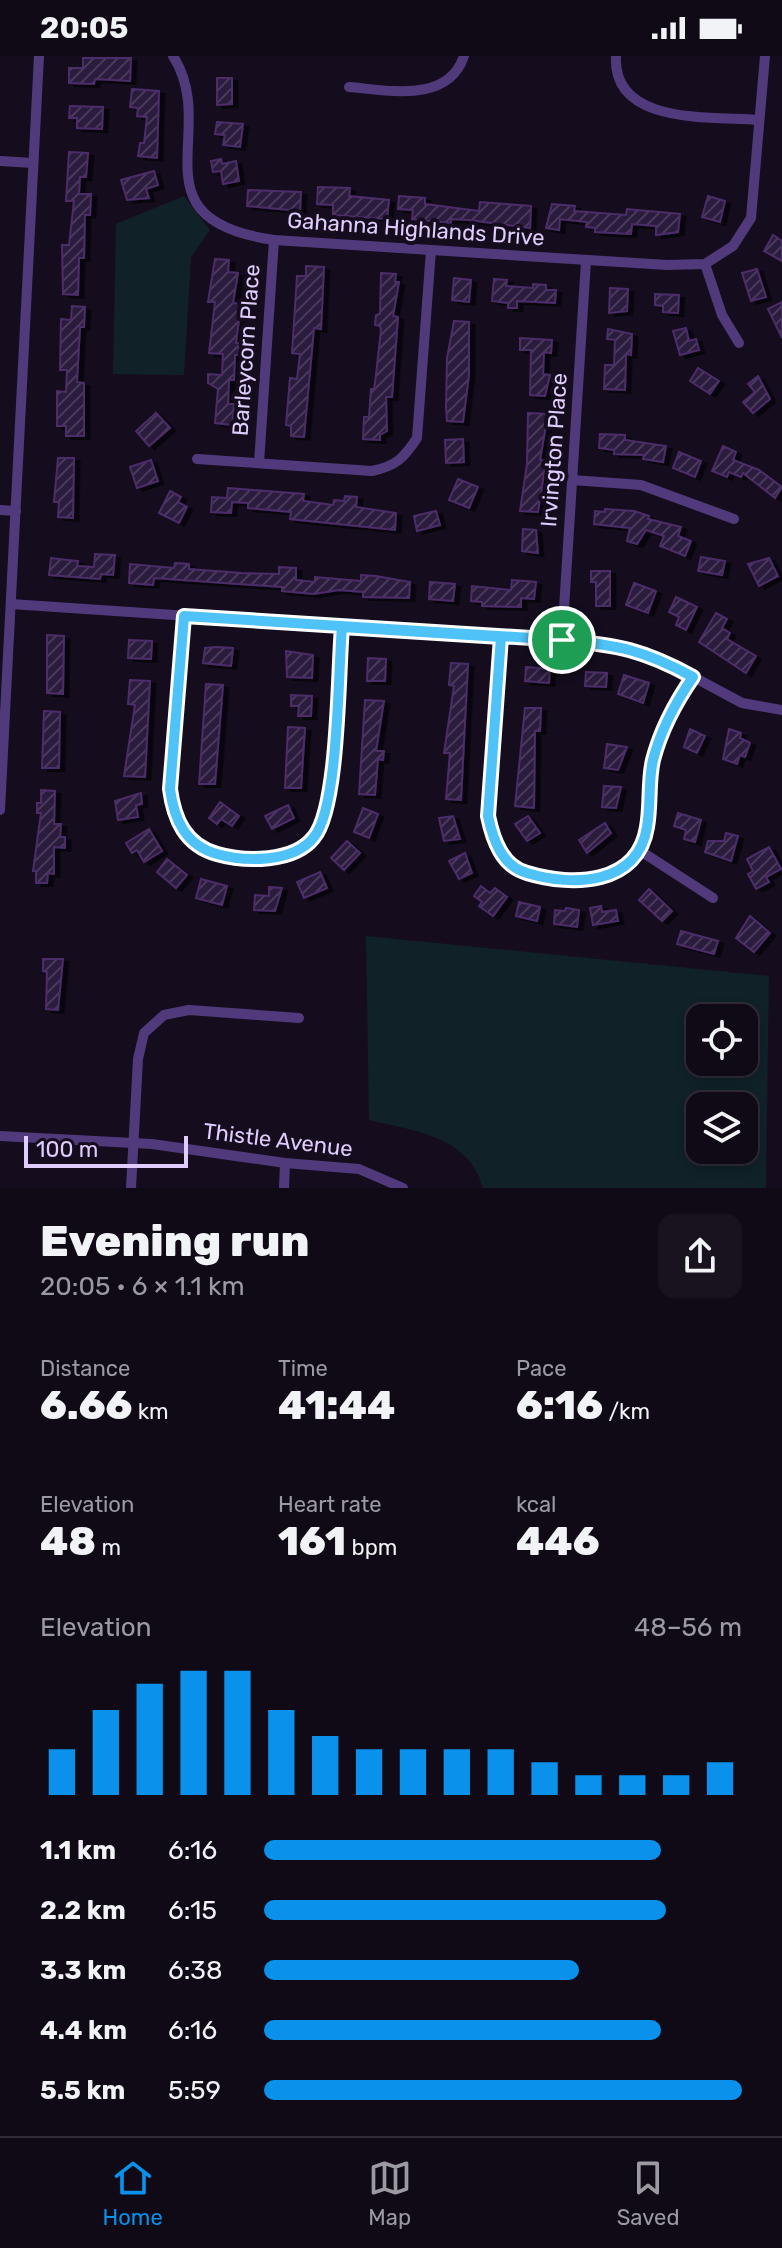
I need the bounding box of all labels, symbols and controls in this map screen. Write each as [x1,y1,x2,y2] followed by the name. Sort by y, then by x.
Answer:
[40,10,128,46] text: 20:05
[286,207,546,251] street label: Gahanna Highlands Drive
[227,263,265,437] street label: Barleycorn Place
[535,372,573,528] street label: Irvington Place
[528,606,596,674] pin
[540,618,584,662] icon: arrive
[686,1004,758,1164] map controls
[686,1004,758,1076] button: locate
[686,1092,758,1164] button: layers
[202,1117,354,1163] street label: Thistle Avenue
[24,1132,188,1168] scale bar
[36,1136,98,1163] text: 100 m
[658,1214,742,1298] button: share
[40,1215,309,1267] text: Evening run
[40,1271,245,1302] text: 20:05 · 6 × 1.1 km
[40,1355,130,1382] text: Distance
[278,1355,328,1382] text: Time
[516,1355,567,1382] text: Pace
[40,1382,132,1429] text: 6.66
[278,1382,395,1429] text: 41:44
[516,1382,603,1429] text: 6:16
[132,1398,169,1425] text: km
[603,1398,650,1425] text: /km
[40,1491,134,1518] text: Elevation
[278,1491,382,1518] text: Heart rate
[516,1491,556,1518] text: kcal
[40,1518,96,1565] text: 48
[278,1518,346,1565] text: 161
[516,1518,600,1565] text: 446
[96,1534,121,1561] text: m
[346,1534,397,1561] text: bpm
[40,1612,151,1643] text: Elevation
[634,1612,742,1643] text: 48–56 m
[40,1835,116,1866] text: 1.1 km
[168,1835,217,1866] text: 6:16
[40,1895,126,1926] text: 2.2 km
[168,1895,217,1926] text: 6:15
[40,1955,126,1986] text: 3.3 km
[168,1955,223,1986] text: 6:38
[40,2015,127,2046] text: 4.4 km
[168,2015,217,2046] text: 6:16
[40,2075,125,2106] text: 5.5 km
[168,2075,221,2106] text: 5:59
[102,2156,163,2231] tab: Home
[368,2156,412,2231] tab: Map
[617,2156,679,2231] tab: Saved

